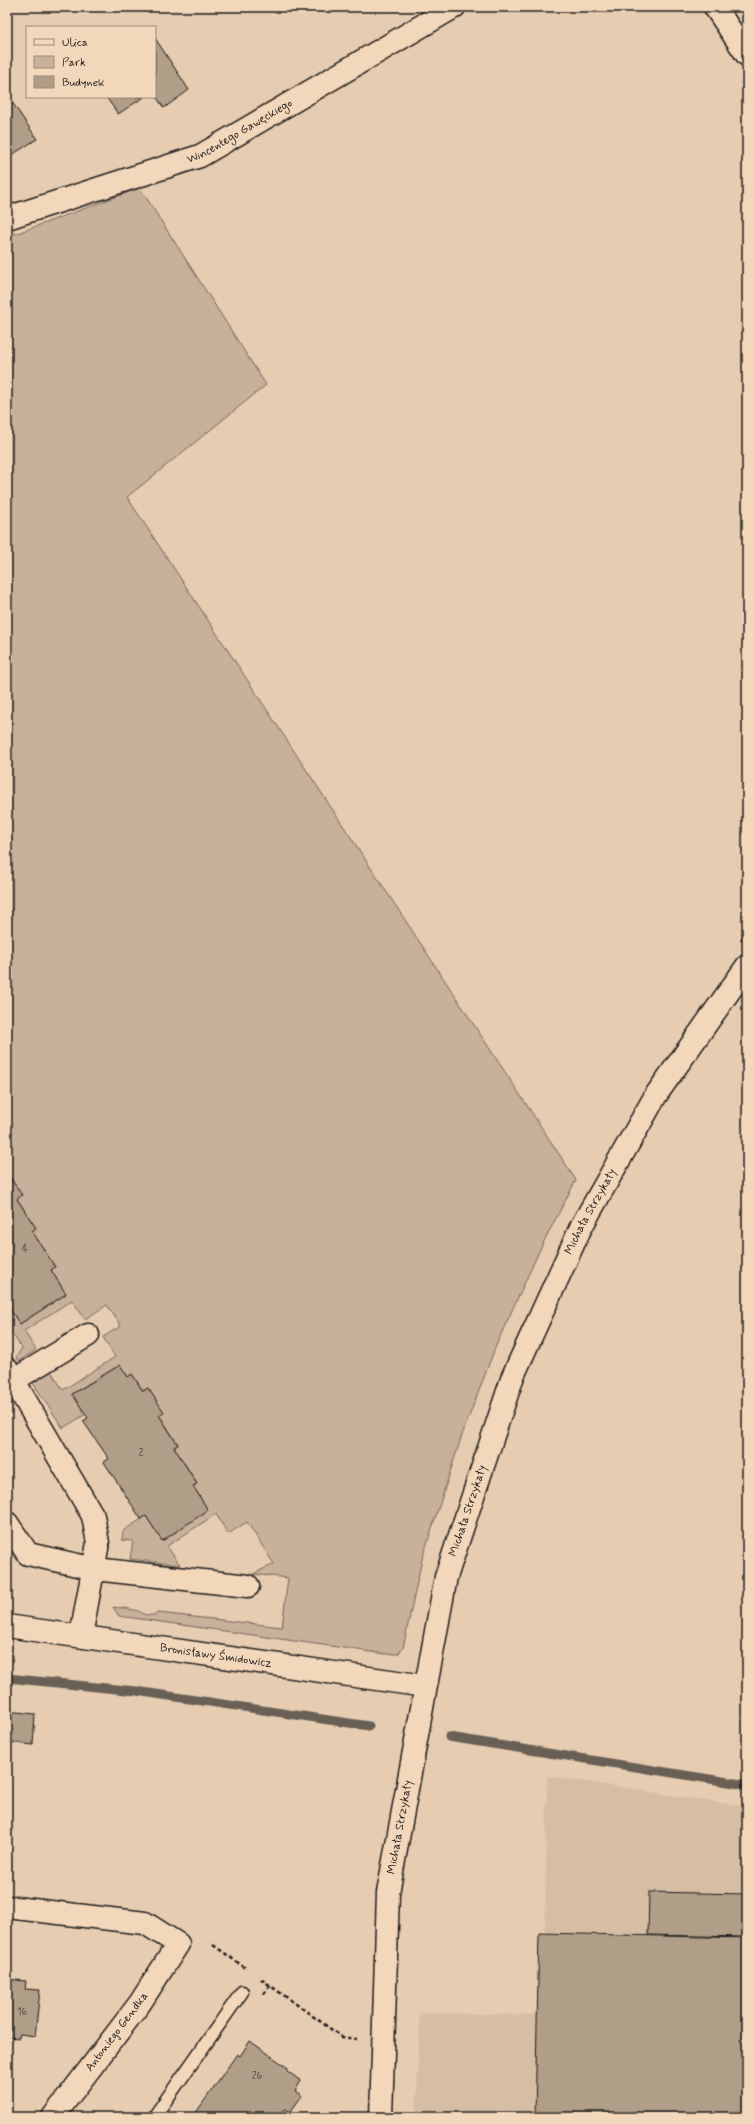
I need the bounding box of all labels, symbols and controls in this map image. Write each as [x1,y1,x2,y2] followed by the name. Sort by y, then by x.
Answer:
[26,26,156,98] legend
[62,35,88,51] text: Ulica
[62,55,86,71] text: Park
[62,75,105,91] text: Budynek
[185,95,296,168] street label: Wincentego Gawęckiego
[561,1166,621,1257] street label: Michała Strzykały
[22,1243,28,1256] house number: 4
[139,1447,144,1460] house number: 2
[445,1463,491,1559] street label: Michała Strzykały
[159,1640,273,1672] street label: Bronisławy Śmidowicz
[384,1779,417,1876] street label: Michała Strzykały
[82,1989,152,2075] street label: Antoniego Gendka
[17,2006,27,2019] house number: 16
[252,2070,263,2083] house number: 26

